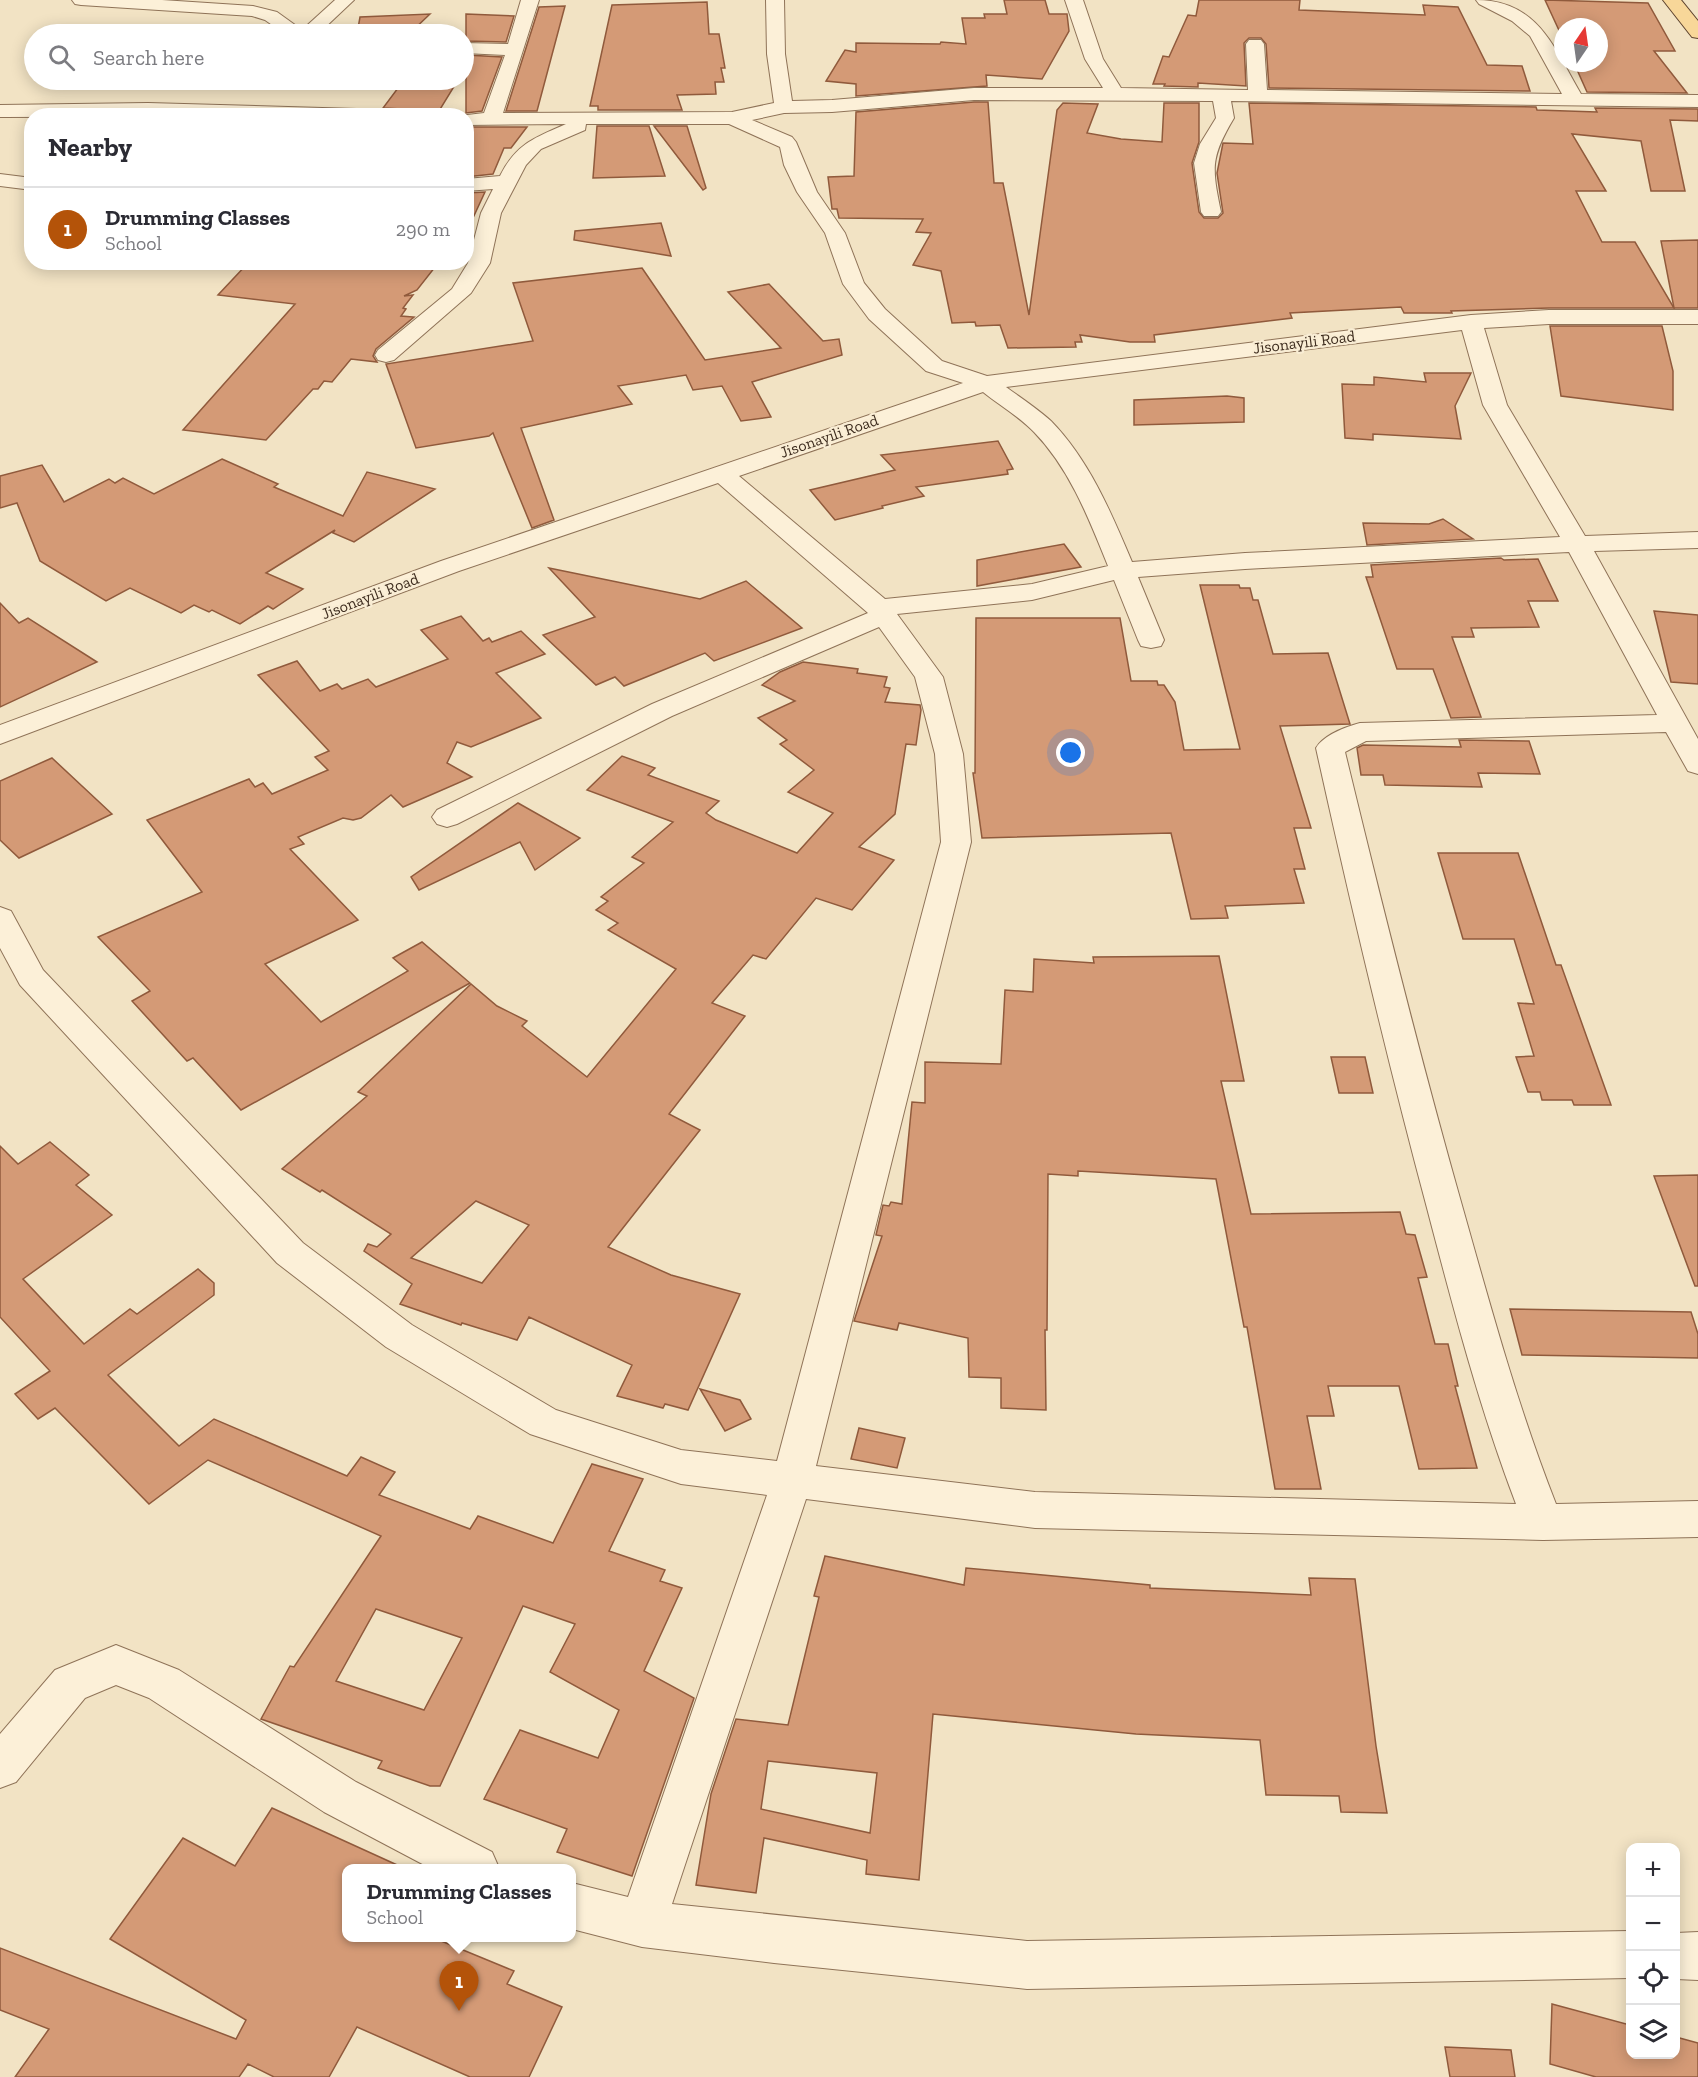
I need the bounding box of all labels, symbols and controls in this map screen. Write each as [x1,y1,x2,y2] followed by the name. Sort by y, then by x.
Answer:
[1554,18,1608,72] north arrow
[24,24,474,90] search box
[45,41,78,74] icon: search
[93,44,204,71] text: Search here
[48,131,132,163] text: Nearby
[105,204,290,231] text: Drumming Classes
[63,217,72,241] text: 1
[396,217,450,241] text: 290 m
[105,231,162,255] text: School
[1252,326,1356,358] street label: Jisonayili Road
[777,410,881,462] street label: Jisonayili Road
[319,569,422,623] street label: Jisonayili Road
[1056,738,1085,767] your location
[1626,1843,1680,2059] map controls
[1626,1843,1680,1897] button: +
[342,1864,576,1942] popup
[366,1878,552,1905] text: Drumming Classes
[1626,1897,1680,1951] button: −
[366,1905,423,1929] text: School
[1626,1951,1680,2005] button: locate
[440,1962,478,2011] pin: 1
[1626,2005,1680,2059] button: layers

